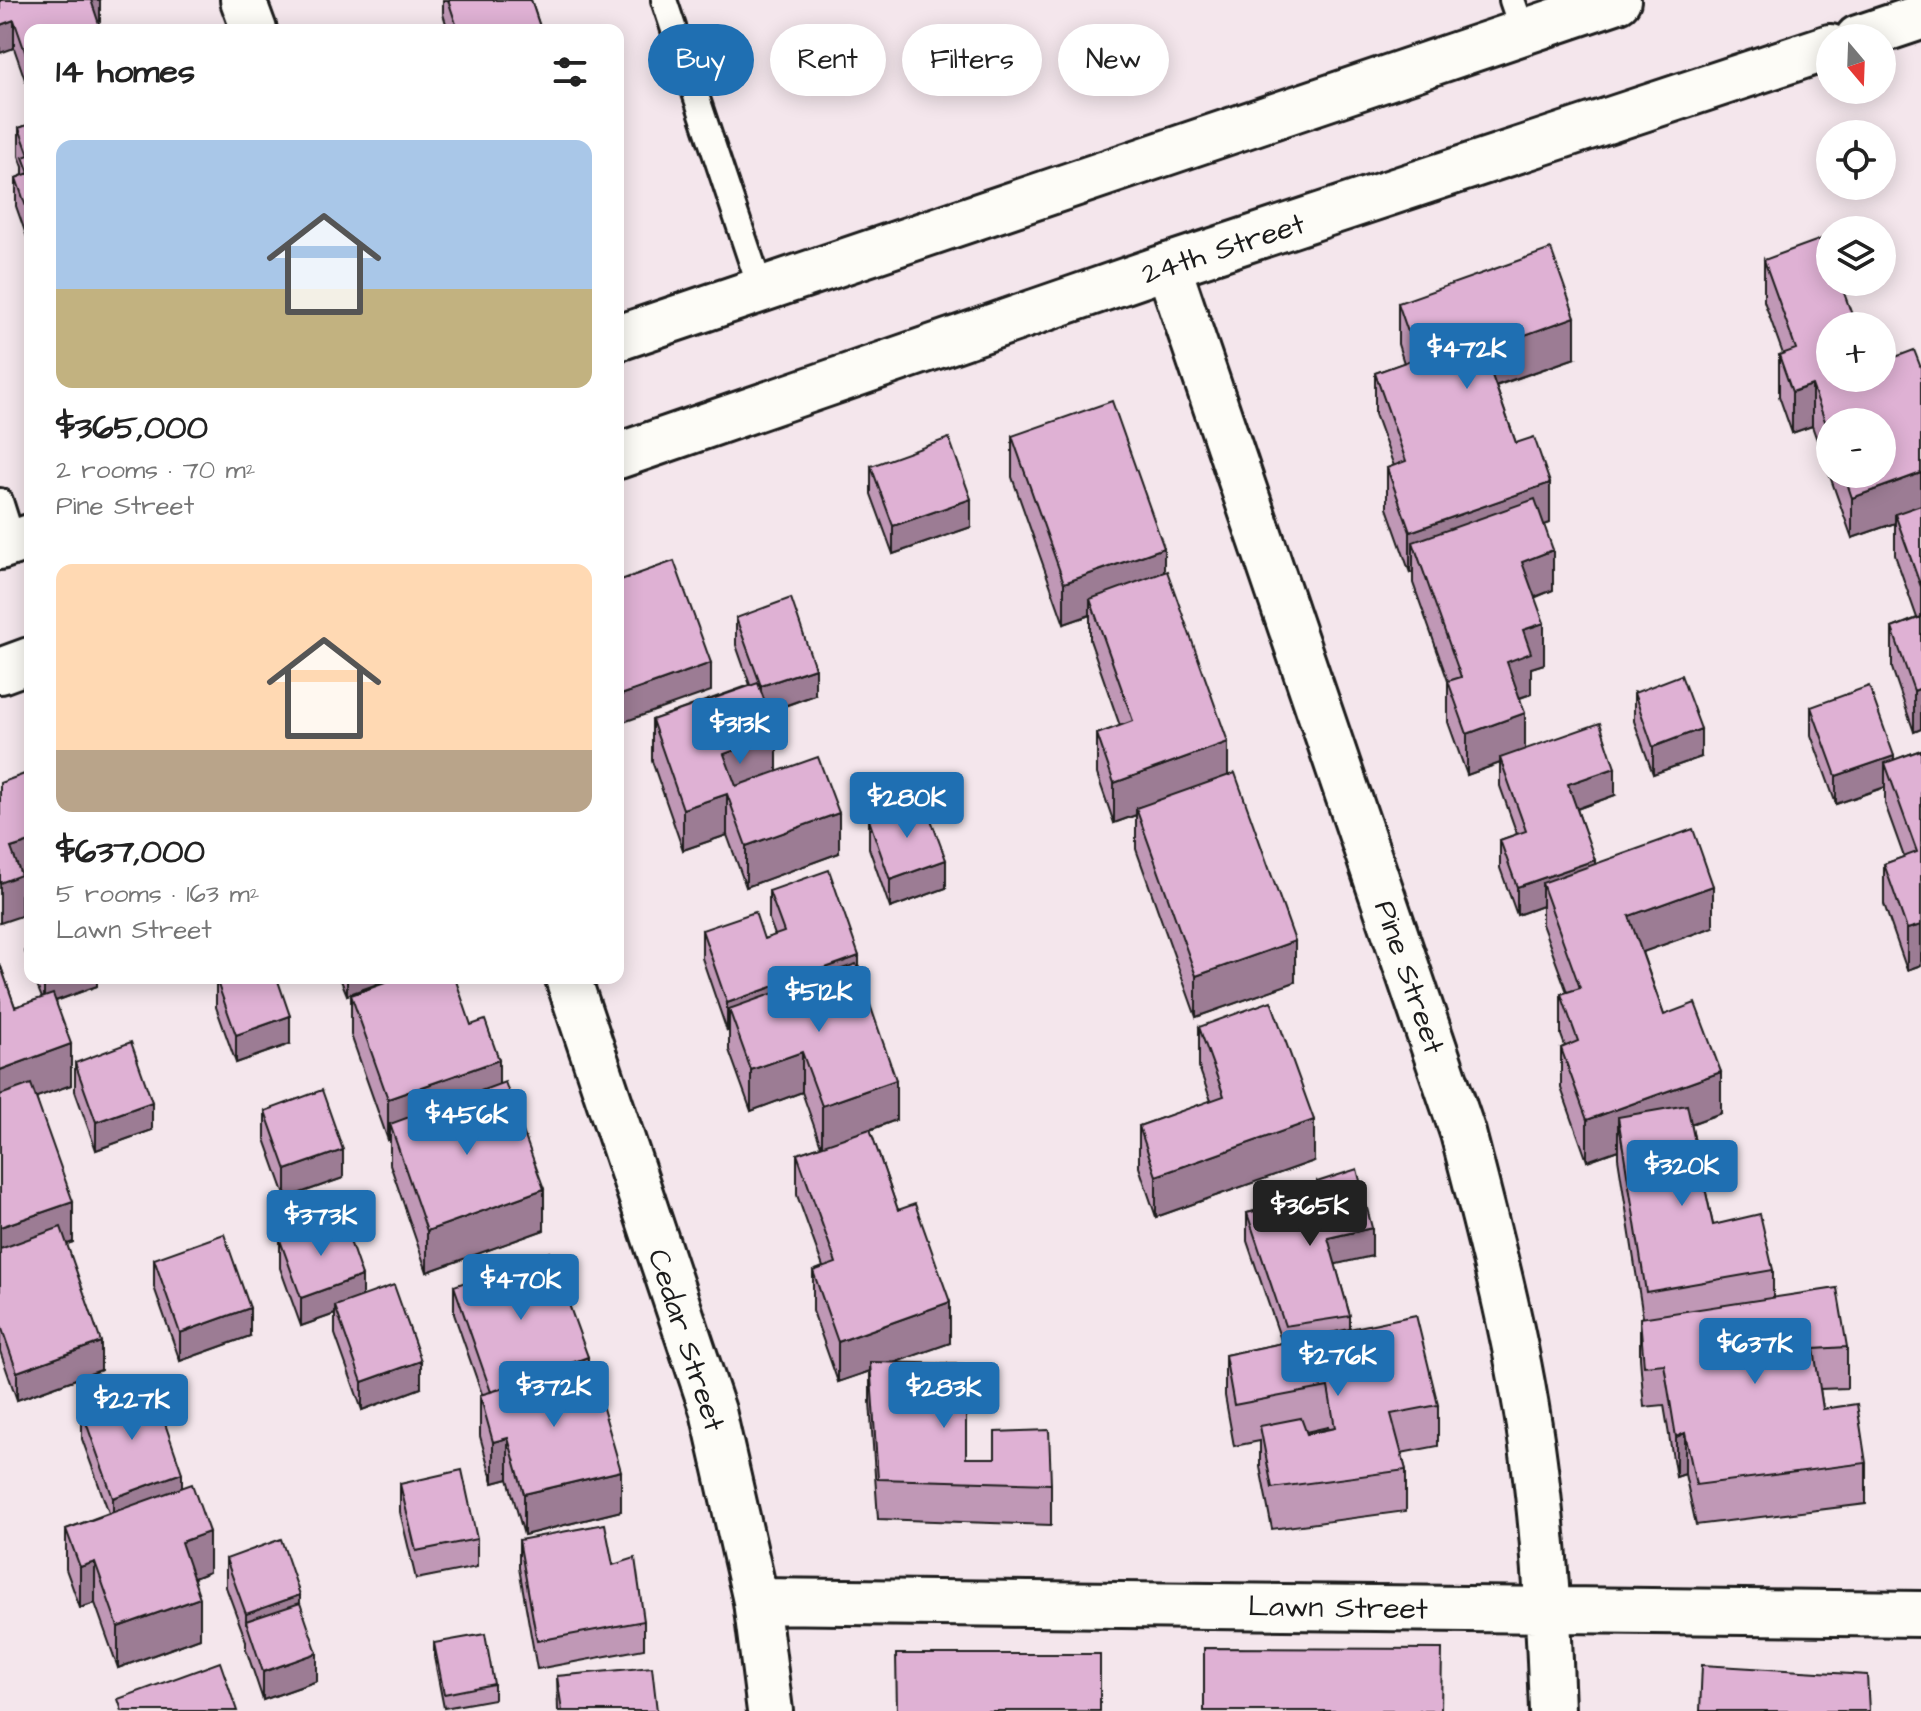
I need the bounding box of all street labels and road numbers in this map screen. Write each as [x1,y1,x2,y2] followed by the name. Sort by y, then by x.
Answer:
[1136,203,1310,295] street label: 24th Street
[1363,895,1455,1060] street label: Pine Street
[637,1244,735,1437] street label: Cedar Street
[1248,1585,1428,1631] street label: Lawn Street

